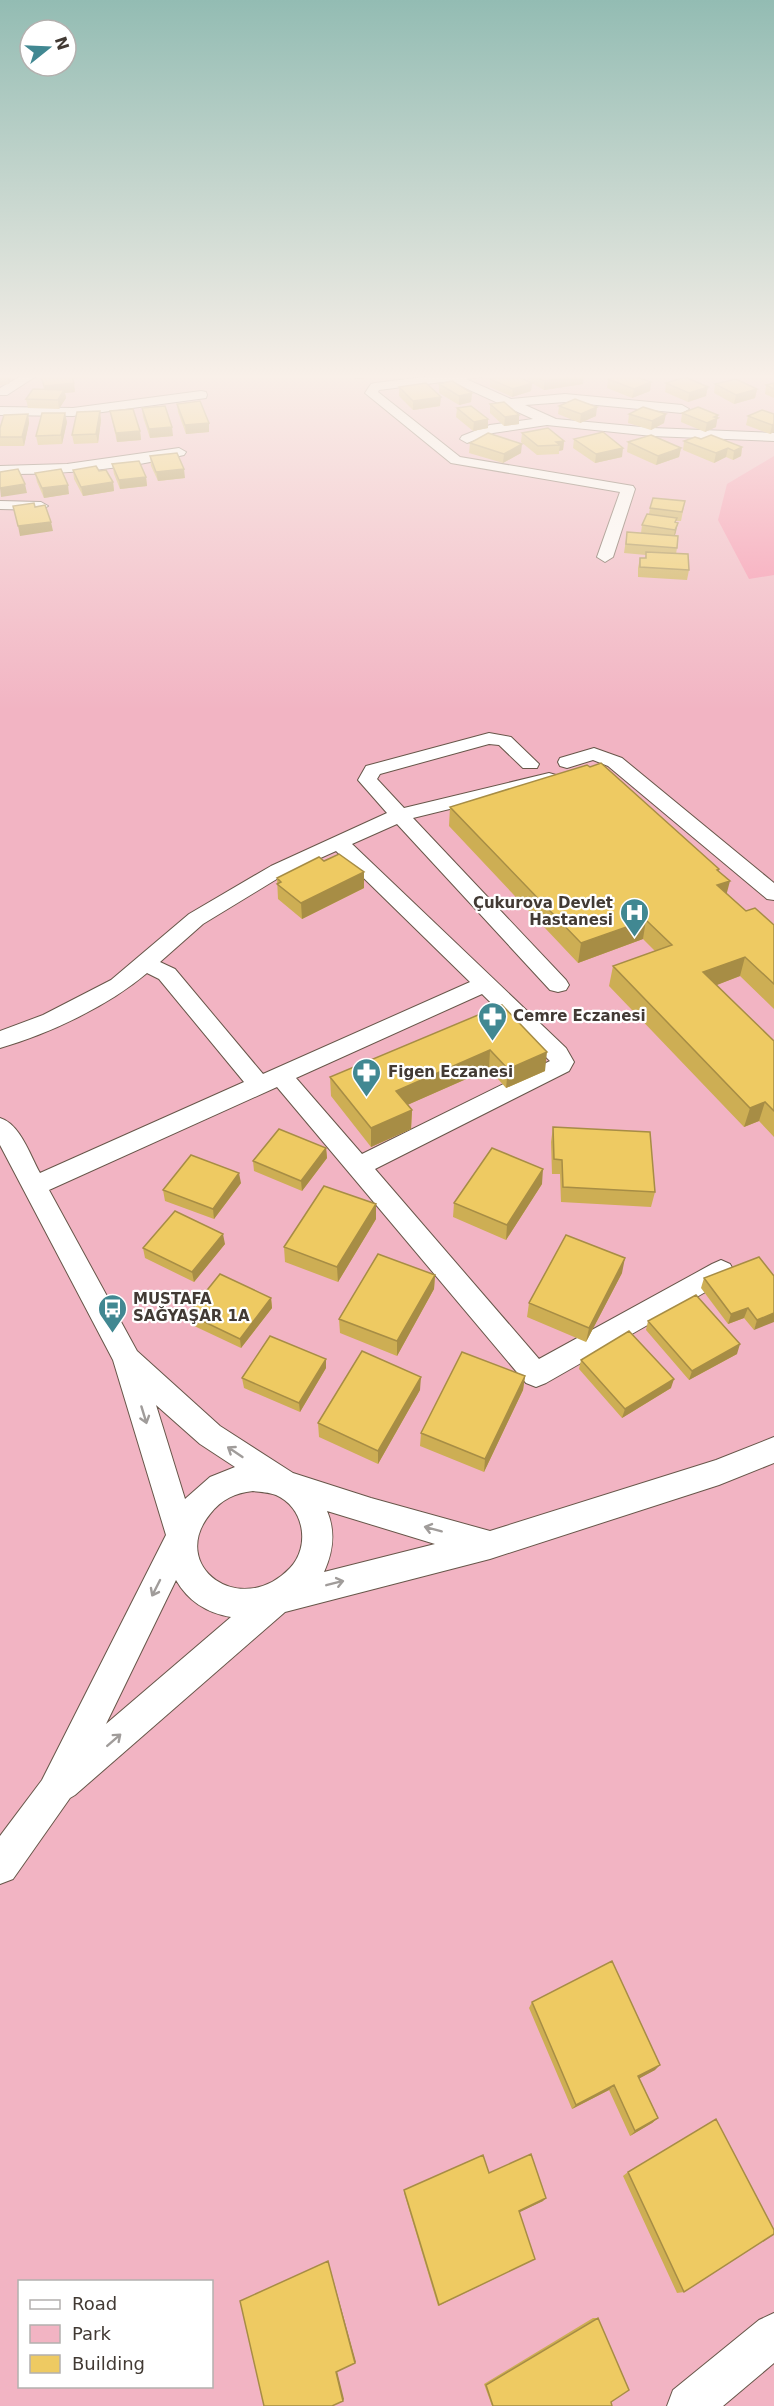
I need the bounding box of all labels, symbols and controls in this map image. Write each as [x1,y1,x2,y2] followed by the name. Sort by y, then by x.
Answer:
[18,18,78,78] north arrow
[51,34,73,53] text: N
[473,894,613,929] place label: Çukurova Devlet Hastanesi
[618,896,650,938] hospital icon: Çukurova Devlet Hastanesi
[476,1000,508,1042] pharmacy icon: Cemre Eczanesi
[513,1007,646,1025] place label: Cemre Eczanesi
[351,1056,383,1098] pharmacy icon: Figen Eczanesi
[388,1063,513,1081] place label: Figen Eczanesi
[133,1290,250,1325] place label: MUSTAFA SAĞYAŞAR 1A
[96,1292,128,1334] bus stop icon: MUSTAFA SAĞYAŞAR 1A
[139,1405,150,1424] one-way arrow
[228,1446,244,1458] one-way arrow
[424,1523,443,1534] one-way arrow
[326,1577,345,1589] one-way arrow
[150,1579,161,1597] one-way arrow
[106,1733,122,1746] one-way arrow
[18,2280,213,2388] legend
[72,2293,117,2314] text: Road
[72,2323,111,2344] text: Park
[72,2353,145,2374] text: Building

